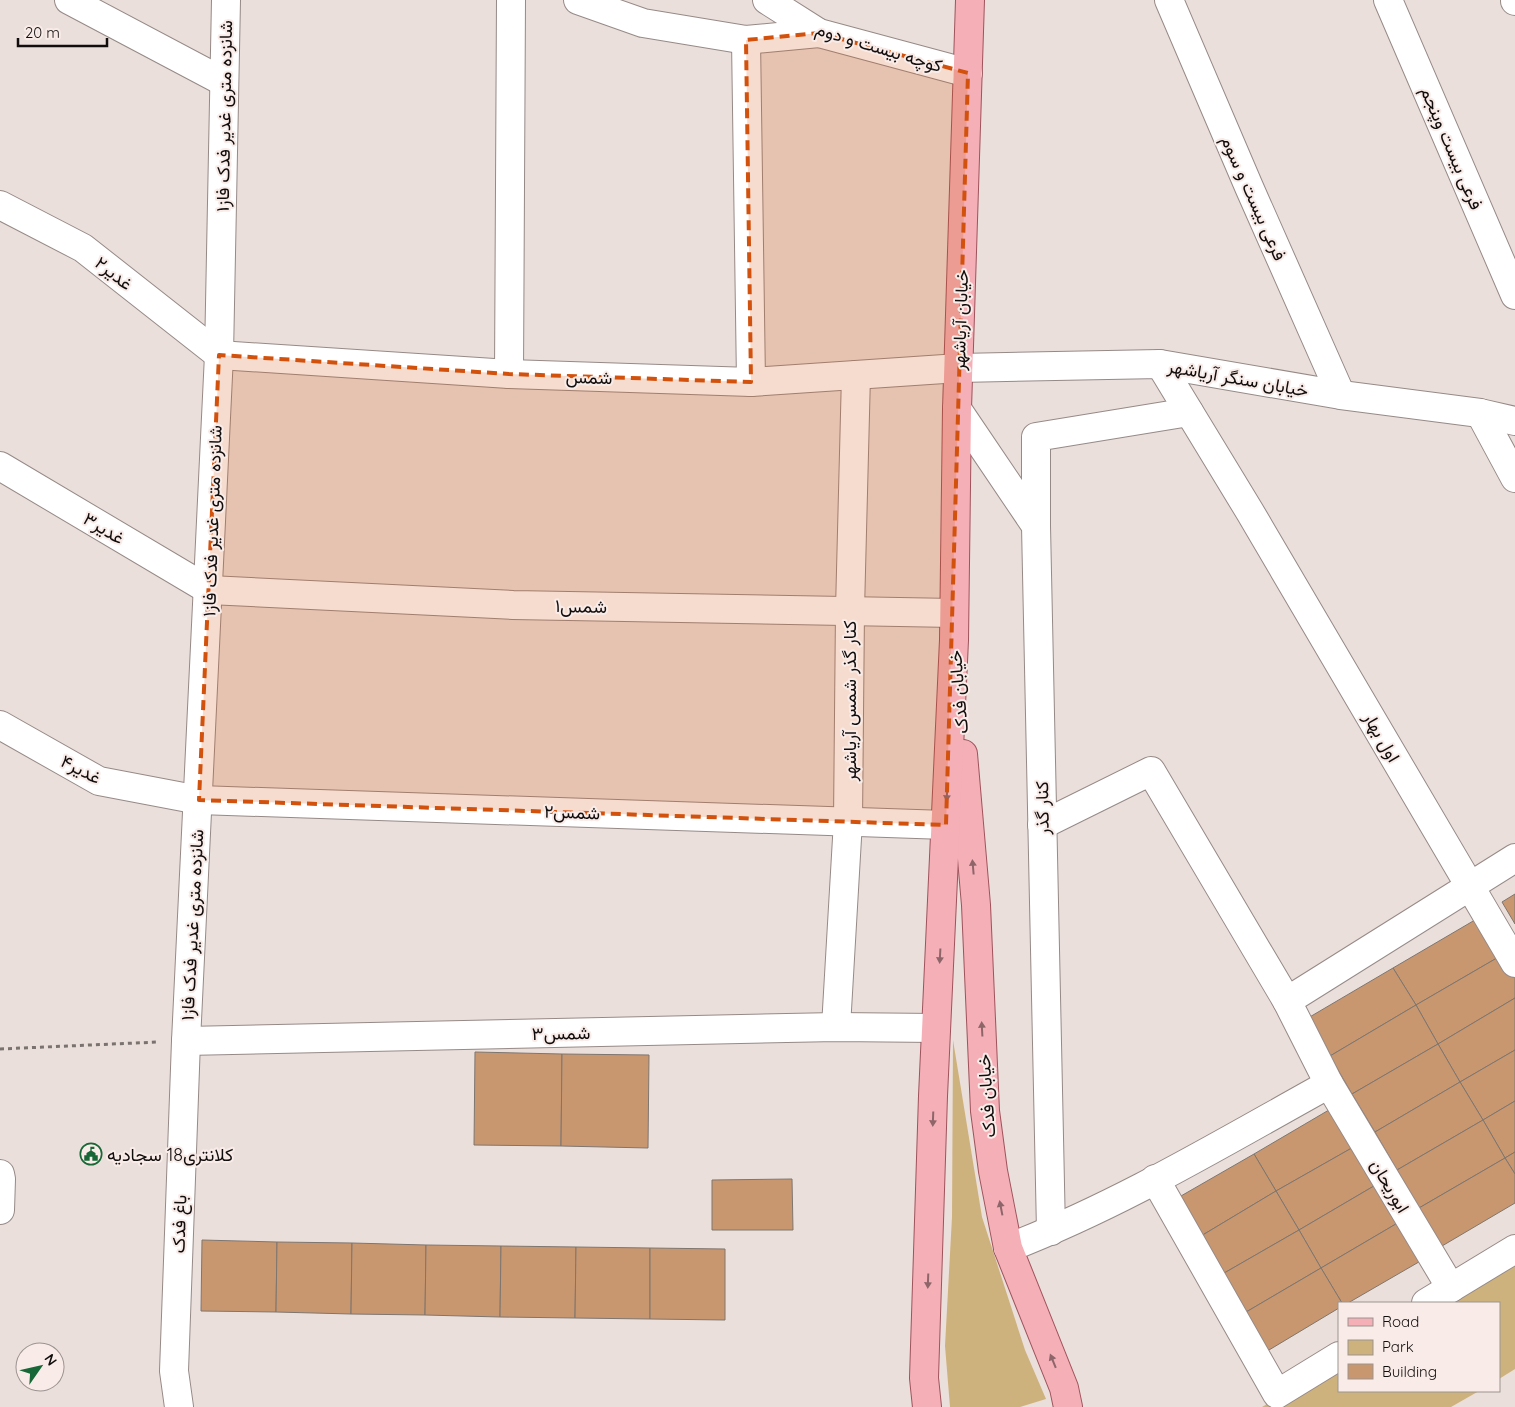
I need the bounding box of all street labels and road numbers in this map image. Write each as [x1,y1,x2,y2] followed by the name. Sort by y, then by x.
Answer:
[813,17,945,78] street label: کوچه بیست و دوم
[211,20,237,212] street label: شانزده متری غدیر فدک فاز۱
[1415,83,1488,214] street label: فرعی بیست وپنجم
[1215,132,1292,264] street label: فرعی بیست و سوم
[91,251,137,295] street label: غدیر۲
[947,269,973,372] street label: خیابان آریاشهر
[1165,354,1310,402] street label: خیابان سنگر آریاشهر
[565,365,613,389] street label: شمس
[197,425,227,617] street label: شانزده متری غدیر فدک فاز۱
[79,507,129,549] street label: غدیر۳
[555,594,607,618] street label: شمس۱
[838,621,861,782] street label: کنار گذر شمس آریاشهر
[943,649,973,735] street label: خیابان فدک
[1358,707,1405,766] street label: اول بهار
[57,749,105,789] street label: غدیر۴
[1030,781,1054,836] street label: کنار گذر
[544,800,600,824] street label: شمس۲
[175,829,209,1021] street label: شانزده متری غدیر فدک فاز۱
[531,1021,591,1045] street label: شمس۳
[972,1053,1000,1139] street label: خیابان فدک
[1365,1155,1415,1217] street label: ابوریحان
[166,1194,193,1254] street label: باغ فدک

